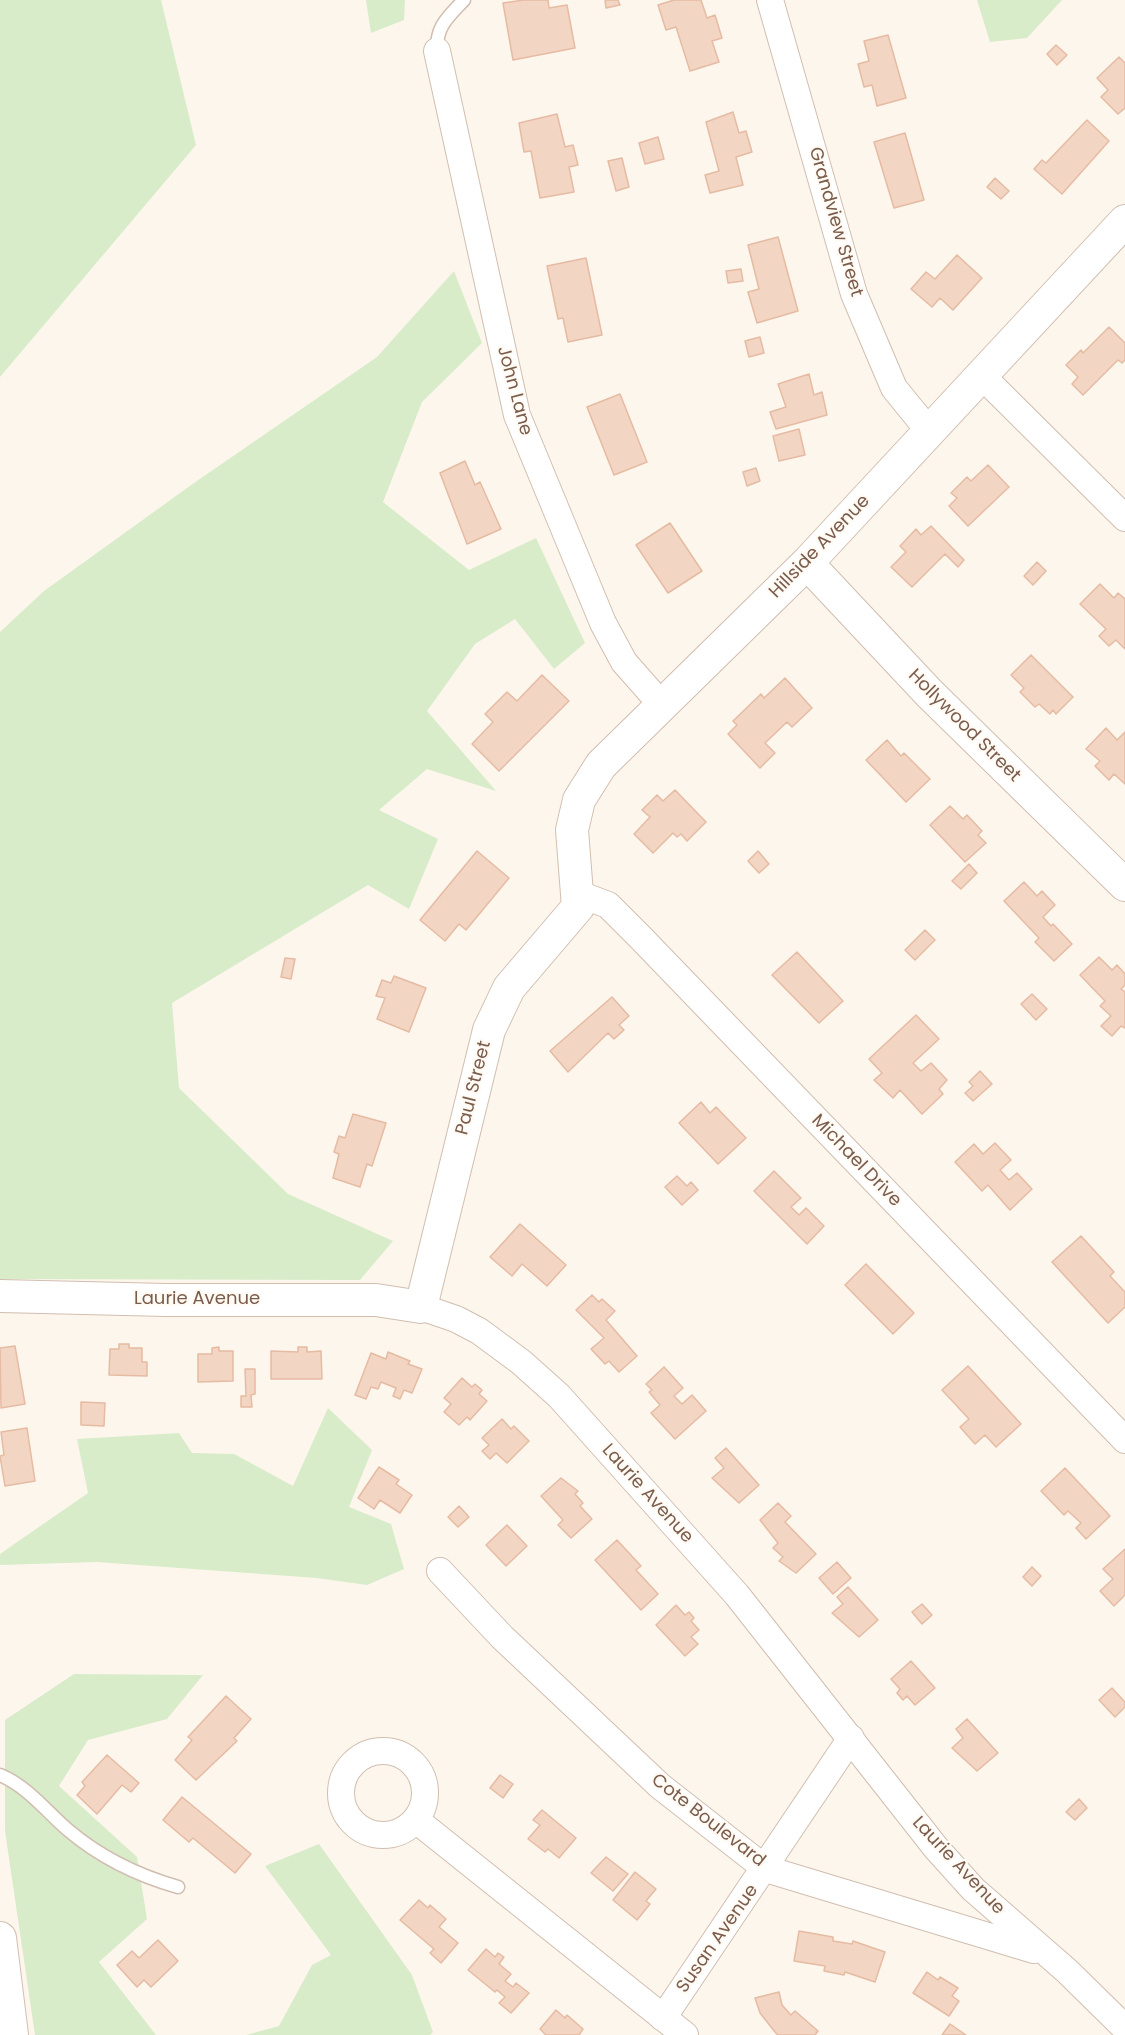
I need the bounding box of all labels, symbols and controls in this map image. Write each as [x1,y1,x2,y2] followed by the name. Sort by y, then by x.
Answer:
[803,145,867,299] street label: Grandview Street
[492,344,536,438] street label: John Lane
[765,491,875,603] street label: Hillside Avenue
[903,665,1025,787] street label: Hollywood Street
[452,1039,496,1137] street label: Paul Street
[807,1110,905,1212] street label: Michael Drive
[134,1288,260,1310] street label: Laurie Avenue
[597,1440,697,1548] street label: Laurie Avenue
[647,1770,769,1872] street label: Cote Boulevard
[907,1812,1009,1920] street label: Laurie Avenue
[673,1881,763,1997] street label: Susan Avenue

